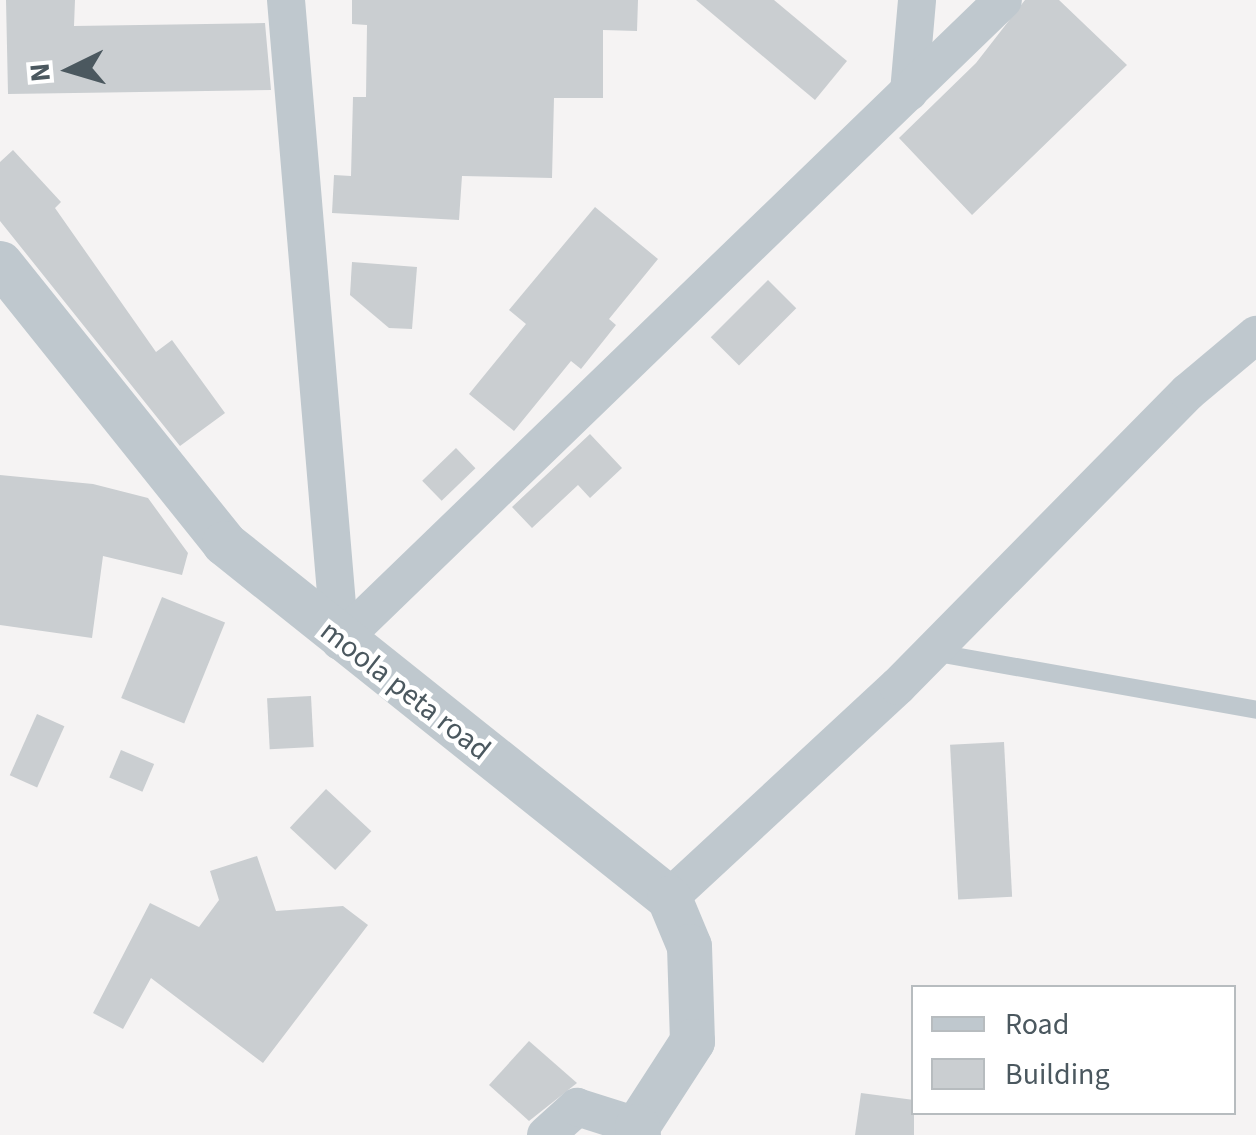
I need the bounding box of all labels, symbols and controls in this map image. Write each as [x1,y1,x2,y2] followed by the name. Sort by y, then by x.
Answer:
[20,20,120,120] north arrow
[19,62,61,84] text: N
[313,613,497,769] street label: moola peta road
[911,985,1236,1115] legend
[1005,1003,1069,1046] text: Road
[1005,1053,1110,1096] text: Building

